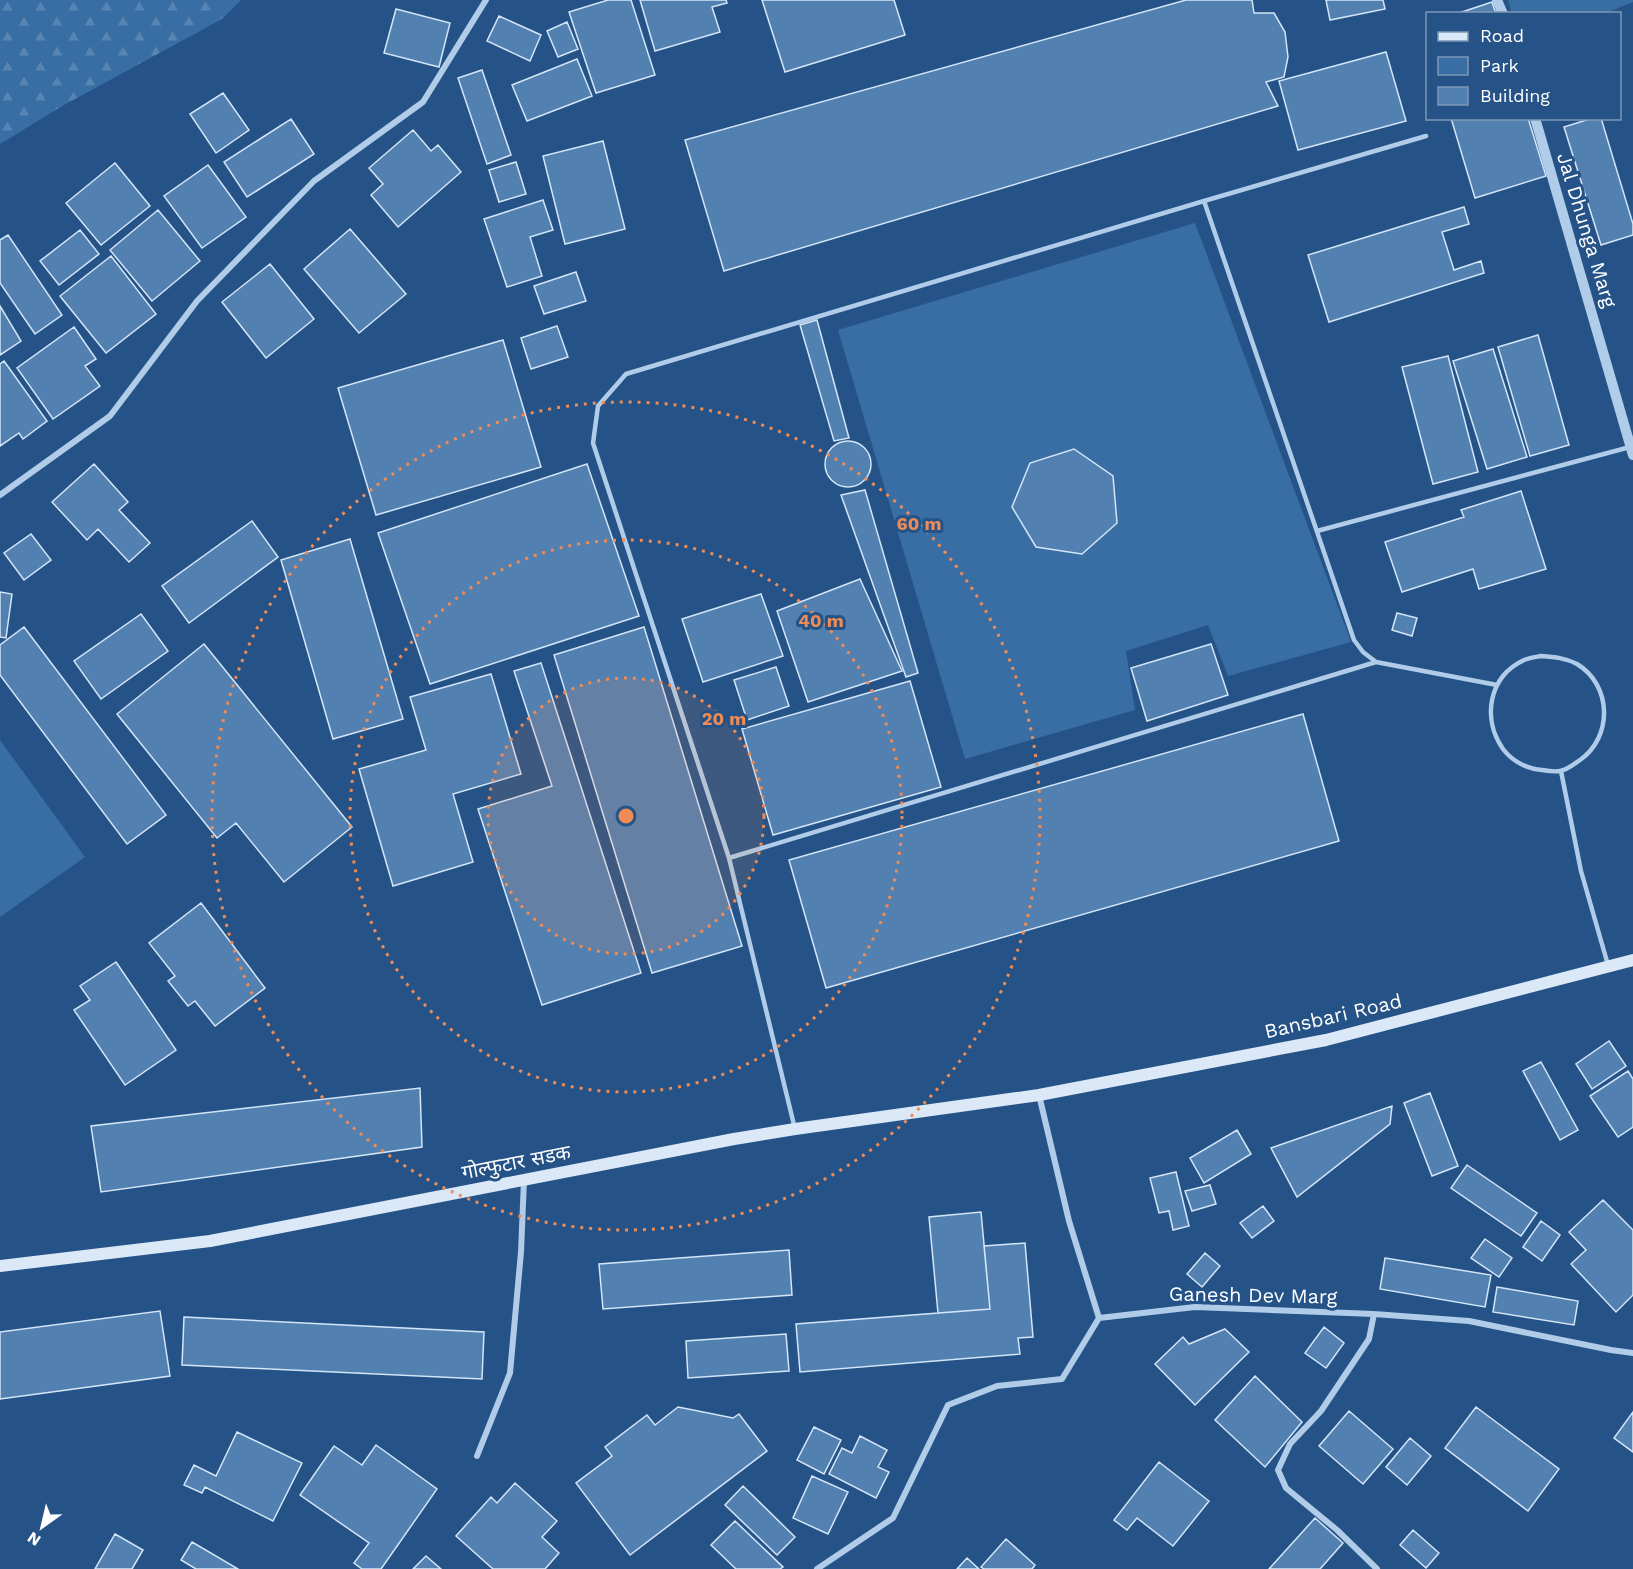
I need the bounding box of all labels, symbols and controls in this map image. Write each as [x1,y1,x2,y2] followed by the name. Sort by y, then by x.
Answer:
[1426,12,1621,120] legend
[1480,25,1524,46] text: Road
[1480,55,1519,76] text: Park
[1480,85,1550,106] text: Building
[1552,150,1622,311] street label: Jal Dhunga Marg
[897,513,941,534] text: 60 m
[798,610,844,631] text: 40 m
[702,708,746,729] text: 20 m
[616,806,636,826] centre of rings
[1262,989,1404,1043] street label: Bansbari Road
[460,1140,573,1185] street label: गोल्फुटार सडक
[1169,1282,1338,1308] street label: Ganesh Dev Marg
[12,1497,72,1557] north arrow
[24,1528,44,1550] text: N

